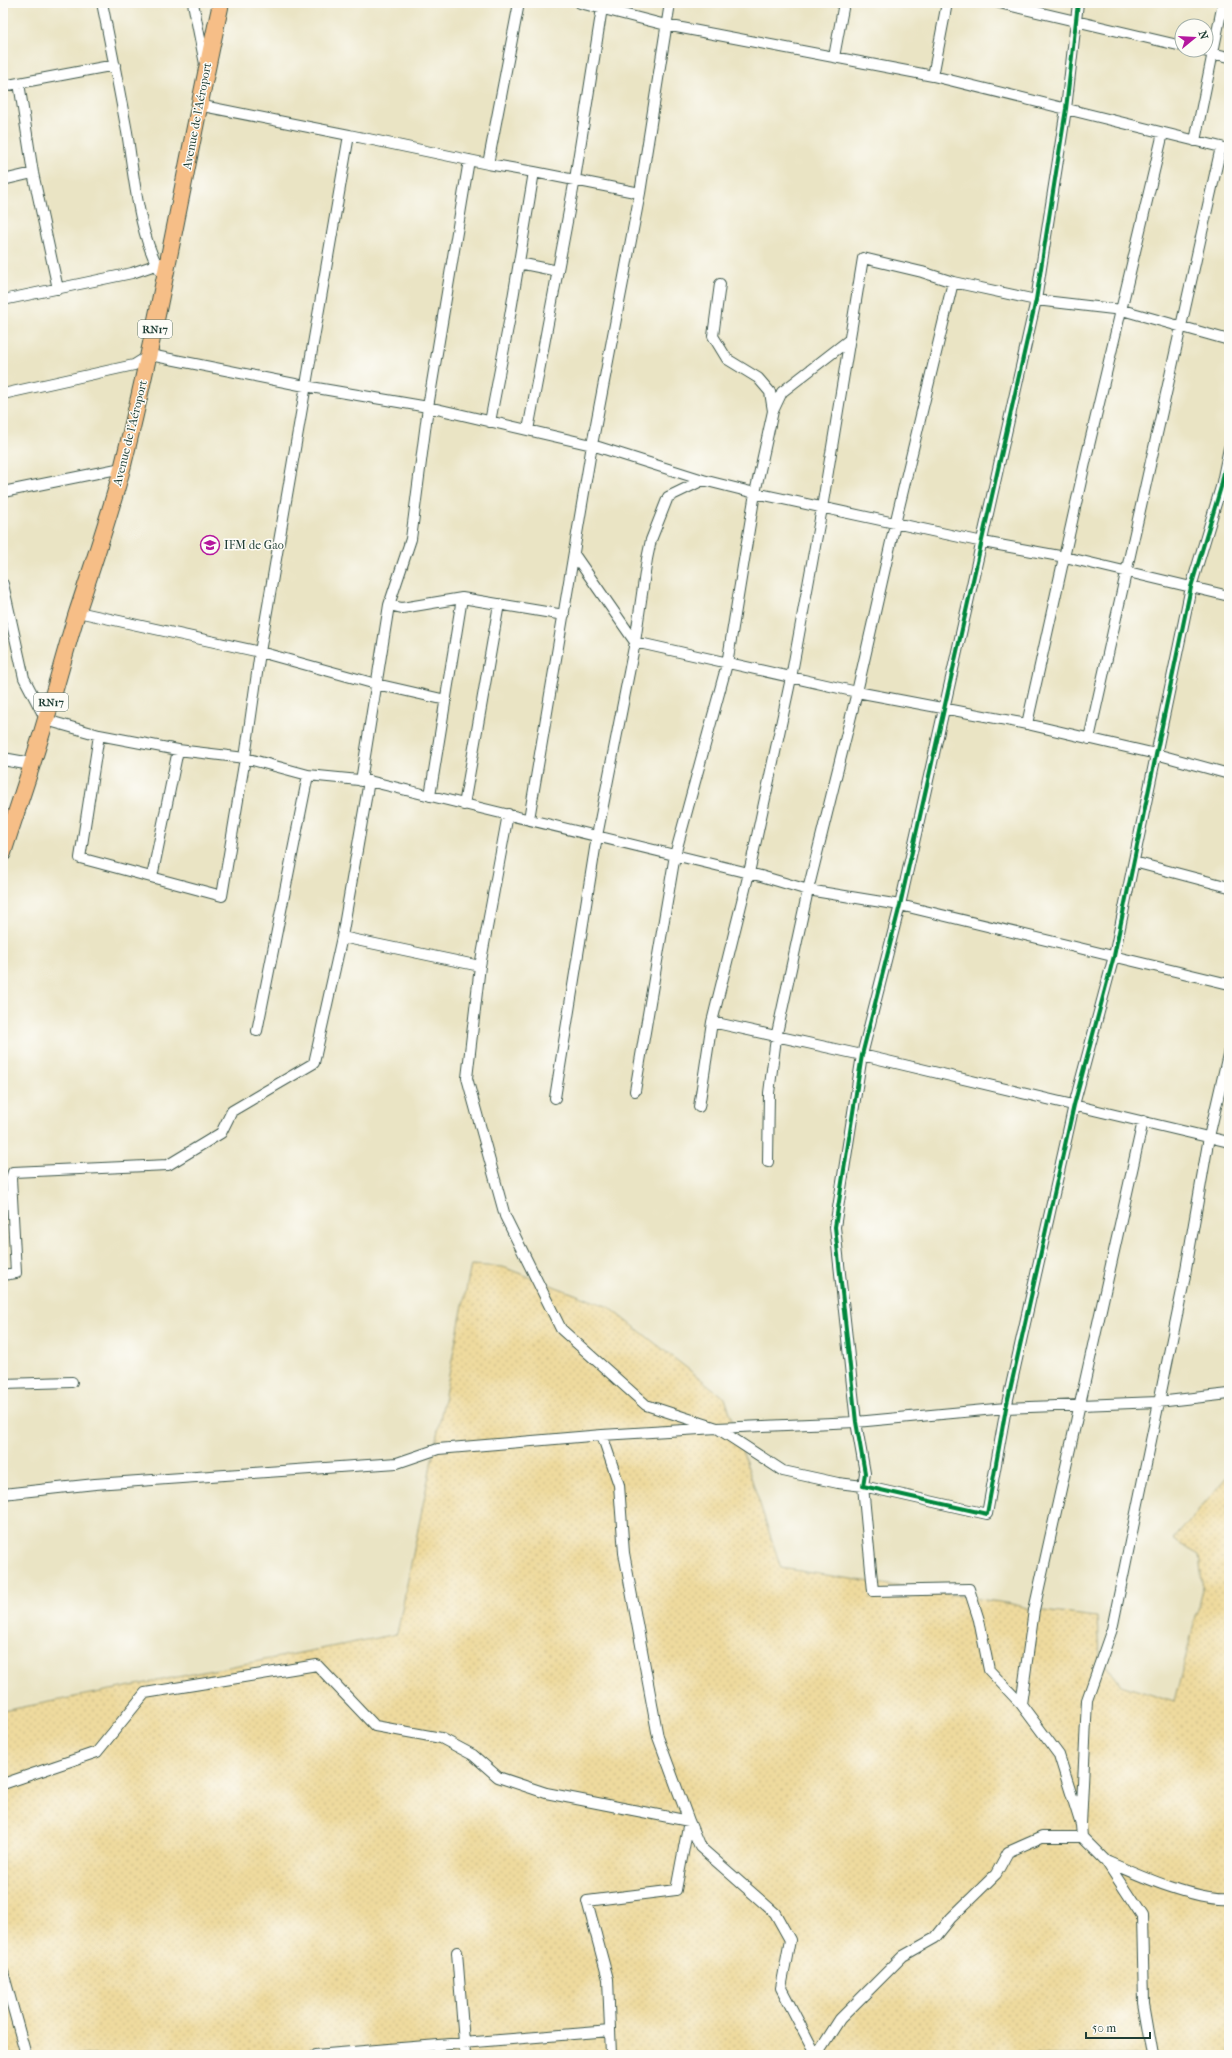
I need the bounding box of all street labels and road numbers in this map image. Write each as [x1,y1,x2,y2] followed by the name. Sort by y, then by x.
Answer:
[180,61,214,172] street label: Avenue de l'Aéroport
[138,320,172,338] road number: RN17
[110,378,150,488] street label: Avenue de l'Aéroport
[34,693,68,711] road number: RN17

